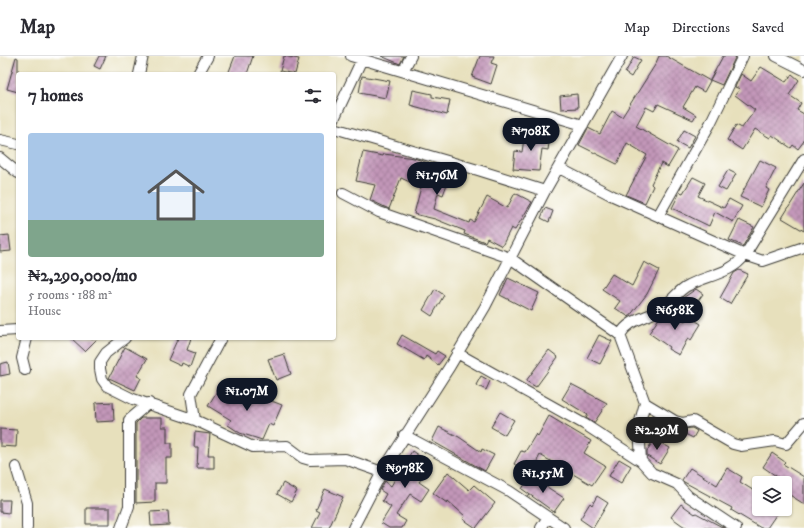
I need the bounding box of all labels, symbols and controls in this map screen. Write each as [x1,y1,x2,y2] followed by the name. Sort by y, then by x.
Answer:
[20,16,55,39] text: Map
[624,19,650,37] text: Map
[672,19,730,37] text: Directions
[752,19,784,37] text: Saved
[28,85,83,107] text: 7 homes
[302,85,324,107] icon: filters
[503,118,559,152] pin: ₦708K
[512,123,550,139] text: ₦708K
[140,159,212,231] icon: home
[404,162,470,196] pin: ₦1.76M
[416,167,458,183] text: ₦1.76M
[28,265,137,287] text: ₦2,290,000/mo
[28,287,112,303] text: 5 rooms · 188 m²
[647,297,703,331] pin: ₦658K
[656,302,694,318] text: ₦658K
[28,303,61,319] text: House
[214,378,280,412] pin: ₦1.07M
[226,383,268,399] text: ₦1.07M
[624,417,690,451] pin: ₦2.29M
[635,422,679,438] text: ₦2.29M
[377,455,433,489] pin: ₦978K
[386,460,424,476] text: ₦978K
[510,460,576,494] pin: ₦1.55M
[522,465,564,481] text: ₦1.55M
[752,476,792,516] map controls
[752,476,792,516] button: layers

